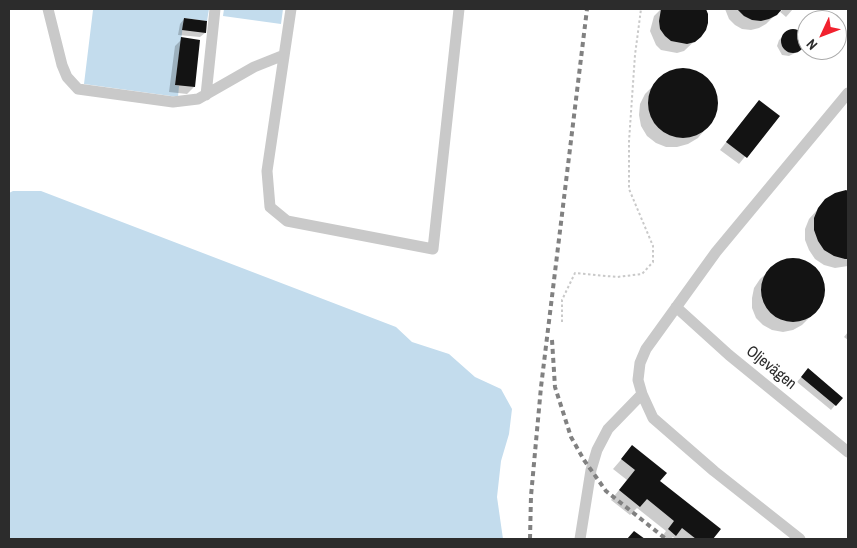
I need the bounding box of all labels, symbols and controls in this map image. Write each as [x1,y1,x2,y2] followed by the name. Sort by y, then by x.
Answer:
[797,10,847,60] north arrow
[802,35,821,54] text: N
[742,342,800,394] street label: Oljevägen

